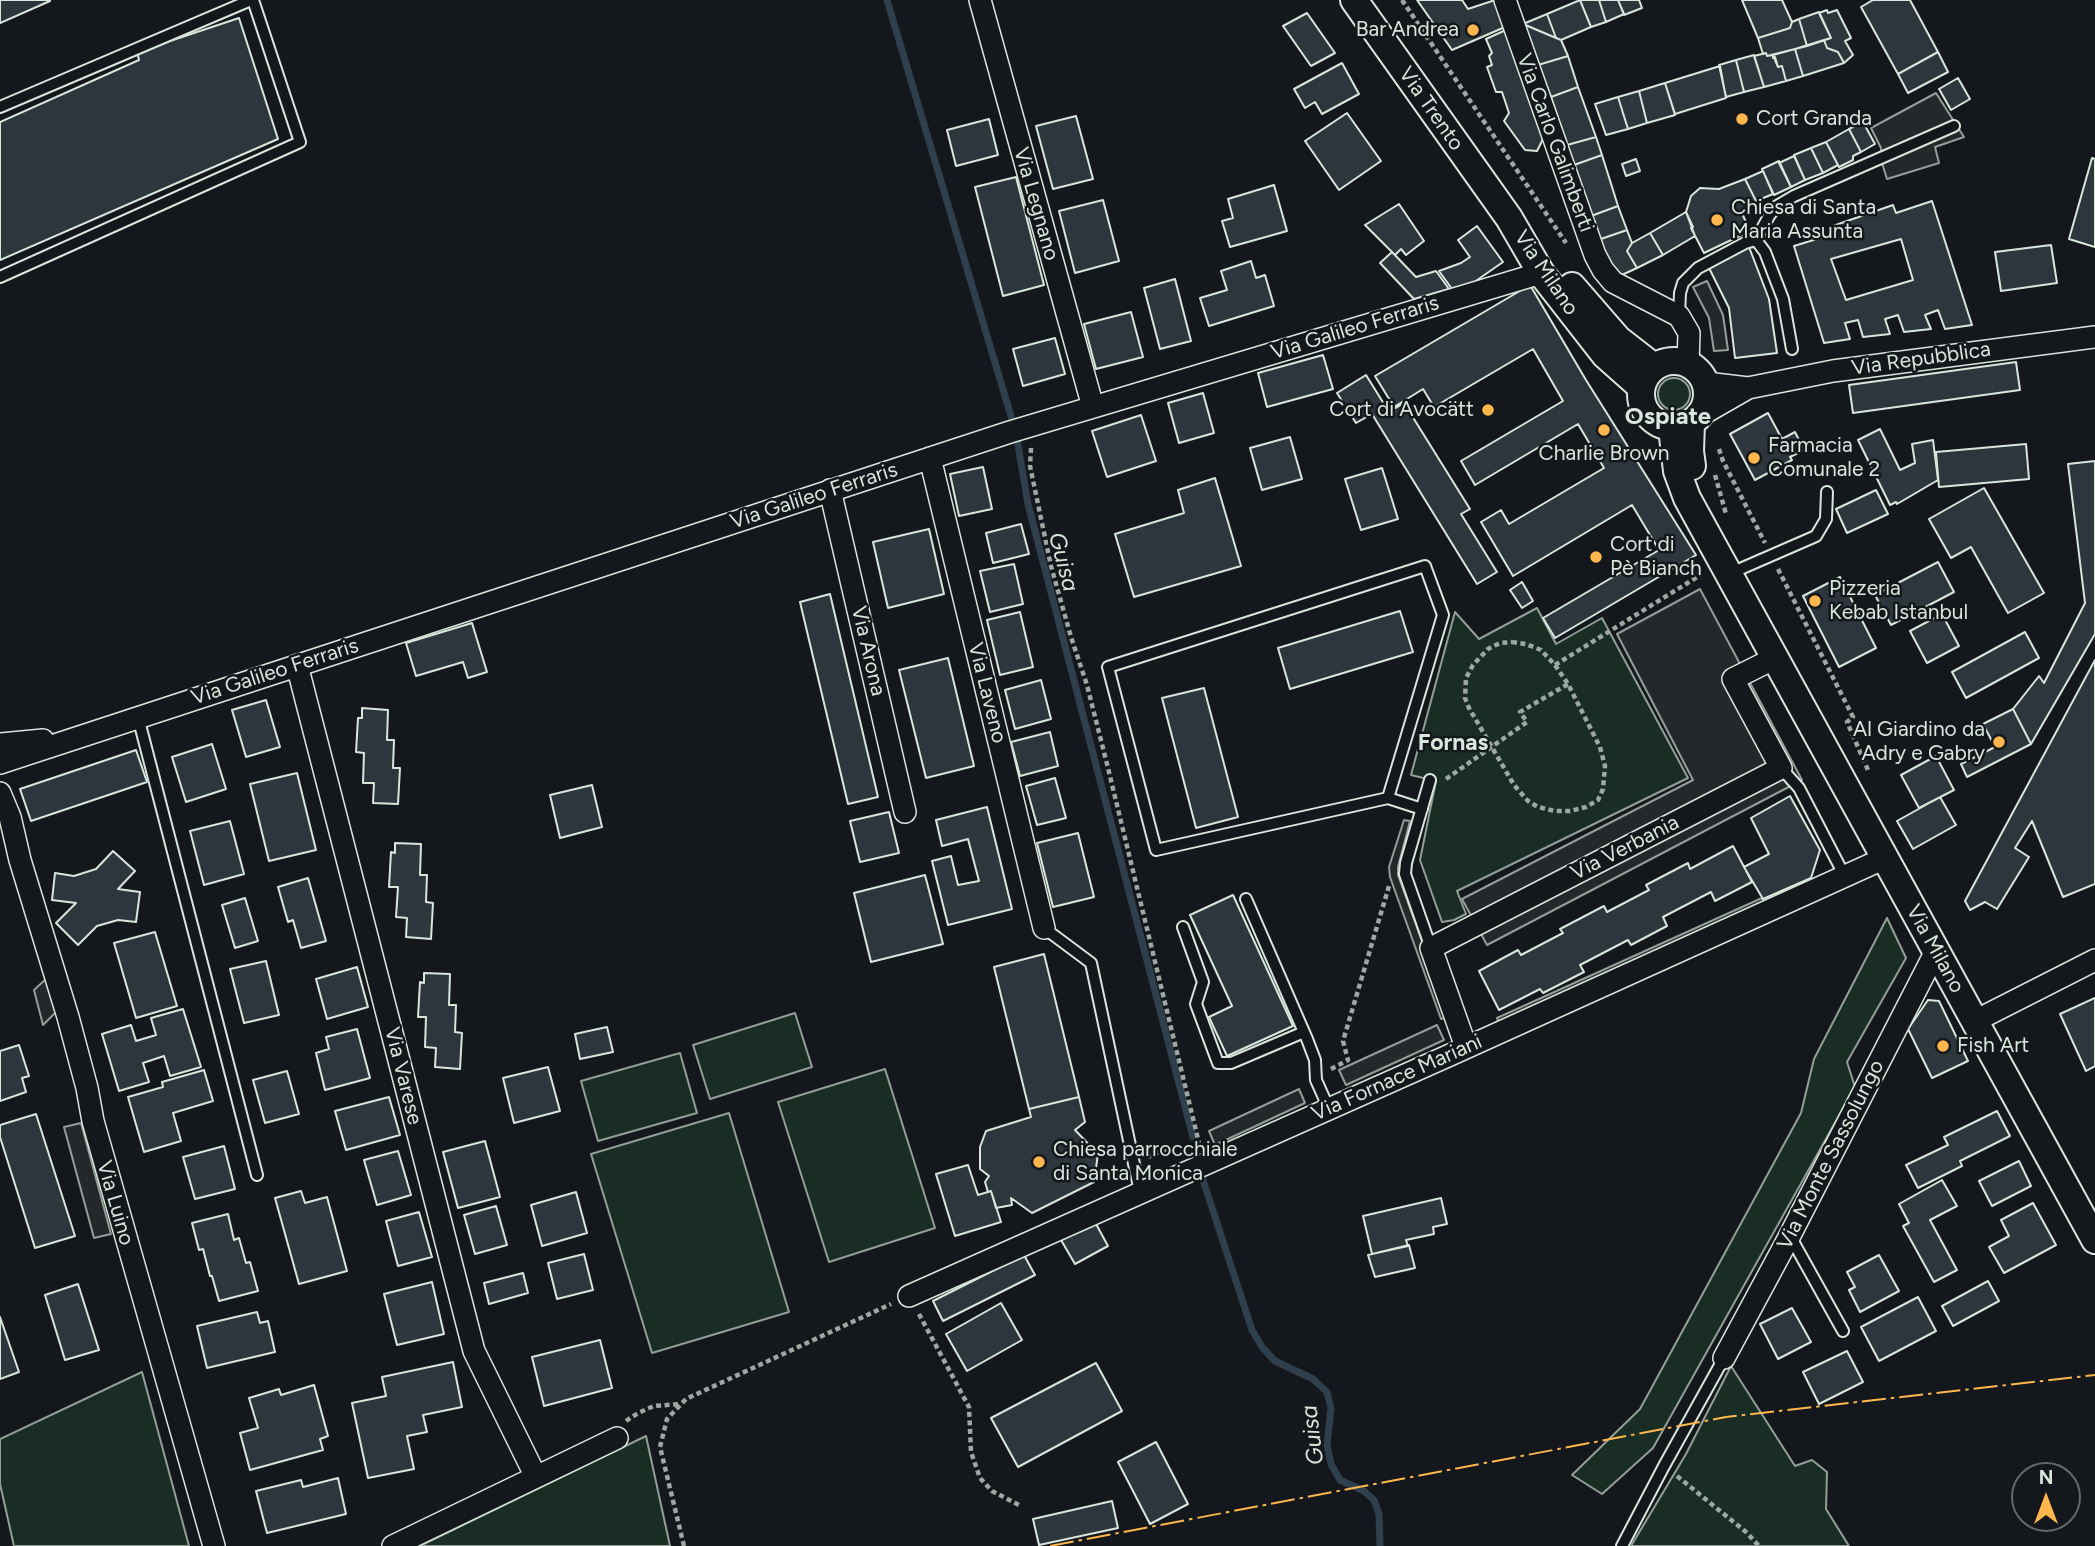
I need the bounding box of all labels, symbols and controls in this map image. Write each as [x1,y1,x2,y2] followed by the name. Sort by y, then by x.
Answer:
[1356,17,1459,43] place label: Bar Andrea
[1465,22,1481,38] marker: Bar Andrea
[1511,50,1599,236] street label: Via Carlo Galimberti
[1393,62,1469,156] street label: Via Trento
[1756,106,1872,132] place label: Cort Granda
[1734,111,1750,127] marker: Cort Granda
[1008,145,1064,263] street label: Via Legnano
[1731,195,1876,245] place label: Chiesa di Santa Maria Assunta
[1709,212,1725,228] marker: Chiesa di Santa Maria Assunta
[1508,226,1584,320] street label: Via Milano
[1268,290,1442,366] street label: Via Galileo Ferraris
[1850,337,1992,381] street label: Via Repubblica
[1329,397,1474,423] place label: Cort di Avocätt
[1480,402,1496,418] marker: Cort di Avocätt
[1625,403,1711,431] district label: Ospiate
[1596,422,1612,438] marker: Charlie Brown
[1768,433,1880,483] place label: Farmacia Comunale 2
[1539,441,1669,467] place label: Charlie Brown
[1746,450,1762,466] marker: Farmacia Comunale 2
[727,457,901,535] street label: Via Galileo Ferraris
[1042,529,1084,595] water label: Guisa
[1610,532,1702,582] place label: Cort di Pè Bianch
[1588,549,1604,565] marker: Cort di Pè Bianch
[1829,576,1968,626] place label: Pizzeria Kebab Istanbul
[1807,593,1823,609] marker: Pizzeria Kebab Istanbul
[845,604,891,698] street label: Via Arona
[188,633,362,711] street label: Via Galileo Ferraris
[962,640,1012,746] street label: Via Laveno
[1853,717,1985,767] place label: Al Giardino da Adry e Gabry
[1418,729,1488,757] district label: Fornas
[1991,734,2007,750] marker: Al Giardino da Adry e Gabry
[1567,810,1683,886] street label: Via Verbania
[1900,900,1970,998] street label: Via Milano
[379,1025,427,1127] street label: Via Varese
[1308,1029,1486,1127] street label: Via Fornace Mariani
[1957,1033,2029,1059] place label: Fish Art
[1935,1038,1951,1054] marker: Fish Art
[1772,1056,1890,1254] street label: Via Monte Sassolungo
[1053,1137,1237,1187] place label: Chiesa parrocchiale di Santa Monica
[1031,1154,1047,1170] marker: Chiesa parrocchiale di Santa Monica
[91,1158,139,1248] street label: Via Luino
[1296,1404,1330,1466] water label: Guisa
[2011,1462,2081,1532] north arrow
[2039,1466,2053,1489] text: N

